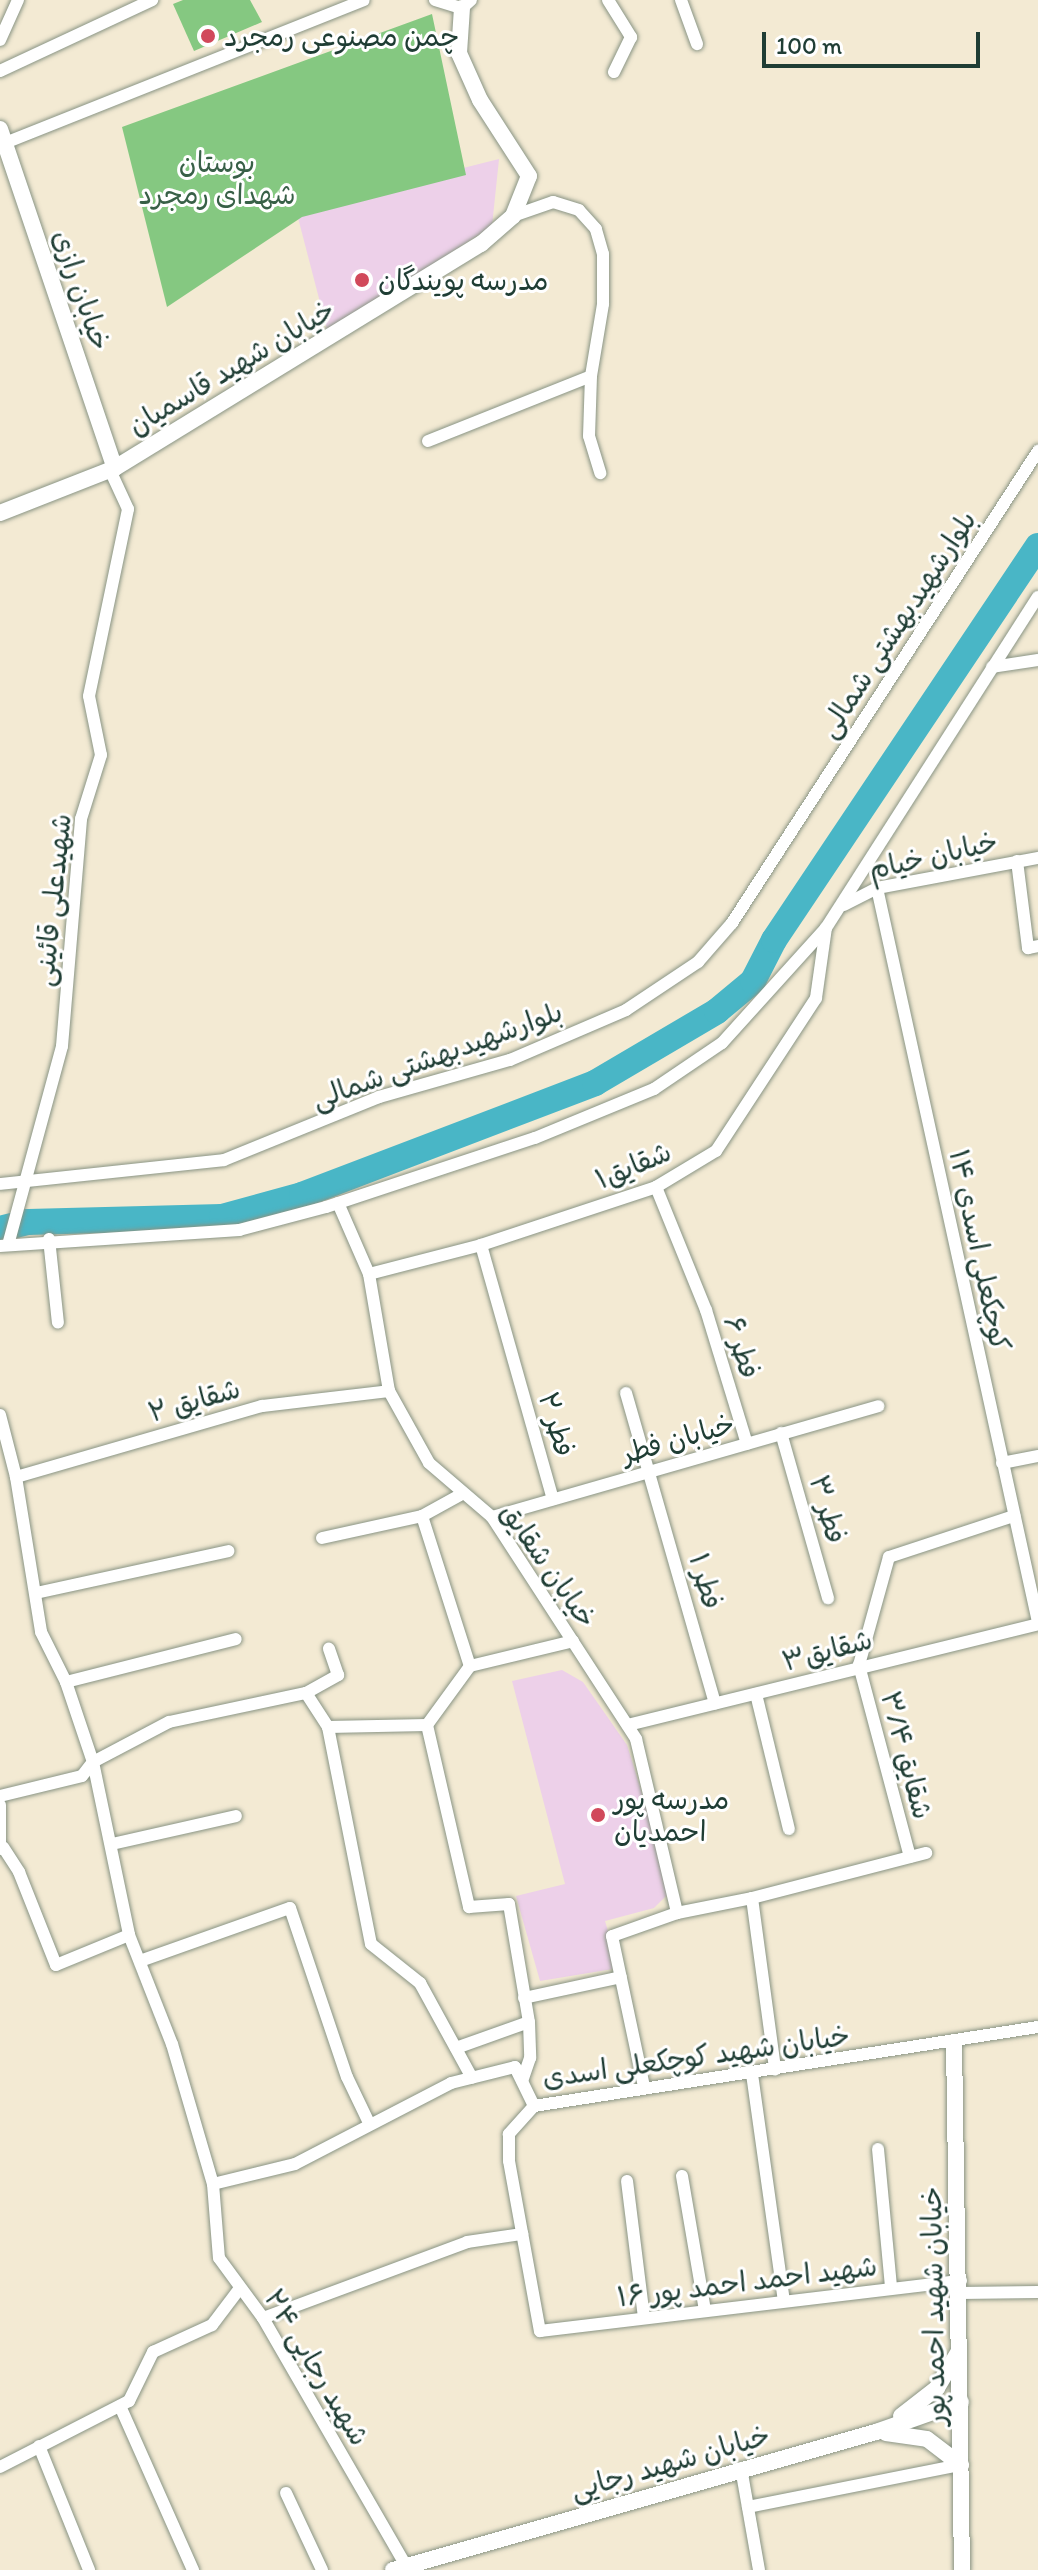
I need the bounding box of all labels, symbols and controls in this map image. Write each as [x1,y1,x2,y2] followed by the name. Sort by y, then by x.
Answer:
[766,16,984,66] scale bar
[224,19,459,53] place label: چمن مصنوعی رمجرد
[199,27,217,45] marker: چمن مصنوعی رمجرد
[776,31,842,60] text: 100 m
[138,145,296,211] park label: بوستان شهدای رمجرد
[46,225,118,355] street label: خیابان رازی
[378,263,549,297] place label: مدرسه پویندگان
[353,271,371,289] marker: مدرسه پویندگان
[122,292,340,442] street label: خیابان شهید قاسمیان
[811,504,983,744] street label: بلوارشهیدبهشتی شمالی
[26,812,78,988] street label: شهیدعلی قائینی
[865,824,1001,886] street label: خیابان خیام
[307,994,567,1116] street label: بلوارشهیدبهشتی شمالی
[590,1134,676,1196] street label: شقایق۱
[942,1146,1018,1354] street label: کوچکعلی اسدی ۱۴
[717,1312,767,1382] street label: فطر ۶
[144,1371,244,1429] street label: شقایق ۲
[532,1388,582,1460] street label: فطر ۲
[618,1406,738,1470] street label: خیابان فطر
[802,1471,854,1547] street label: فطر ۳
[494,1496,604,1634] street label: خیابان شقایق
[682,1549,730,1613] street label: فطر ۱
[778,1622,876,1678] street label: شقایق۳
[874,1687,940,1823] street label: شقایق ۳/۴
[614,1782,729,1848] place label: مدرسه پور احمدیان
[589,1806,607,1824] marker: مدرسه پور احمدیان
[540,2018,852,2094] street label: خیابان شهید کوچکعلی اسدی
[914,2186,952,2426] street label: خیابان شهید احمد پور
[615,2248,879,2314] street label: شهید احمد احمد پور ۱۶
[257,2283,377,2451] street label: شهید رجایی ۲۴
[567,2418,773,2506] street label: خیابان شهید رجایی

